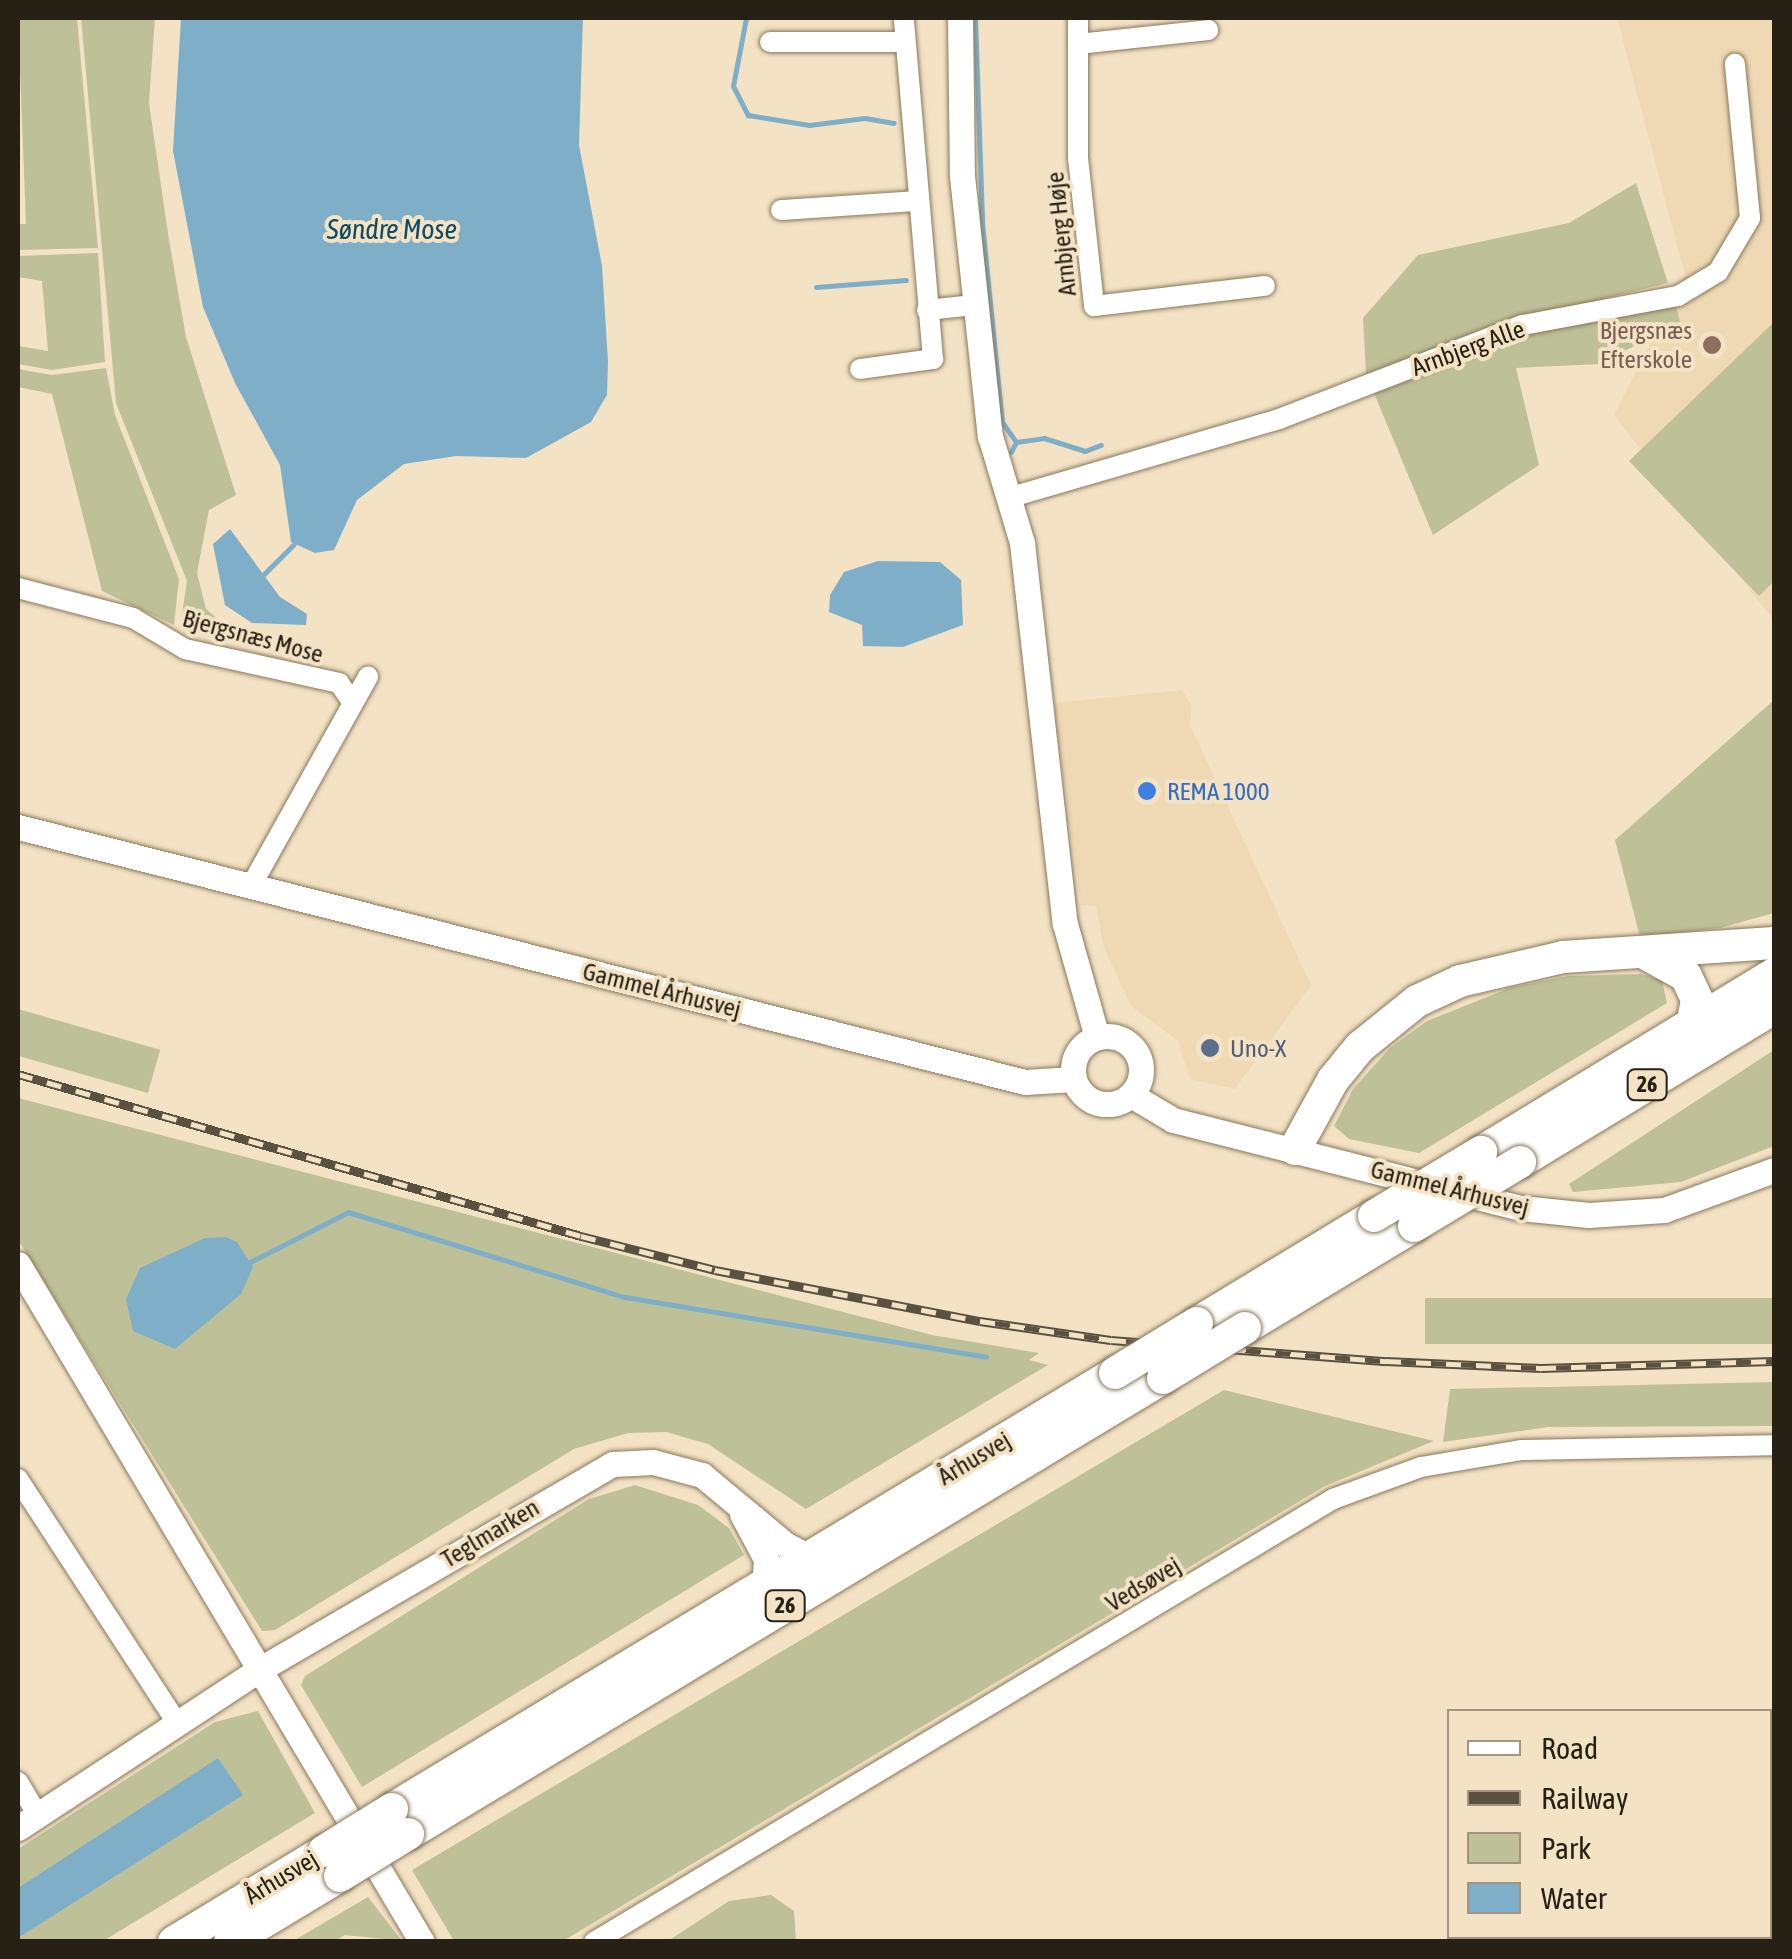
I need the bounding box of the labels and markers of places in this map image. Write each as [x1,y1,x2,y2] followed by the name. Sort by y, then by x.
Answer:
[1600,316,1692,375] place label: Bjergsnæs Efterskole
[1701,334,1723,356] marker: Bjergsnæs Efterskole
[1167,776,1270,806] place label: REMA 1000
[1136,780,1158,802] marker: REMA 1000
[1230,1033,1286,1063] place label: Uno-X
[1199,1037,1221,1059] marker: Uno-X

